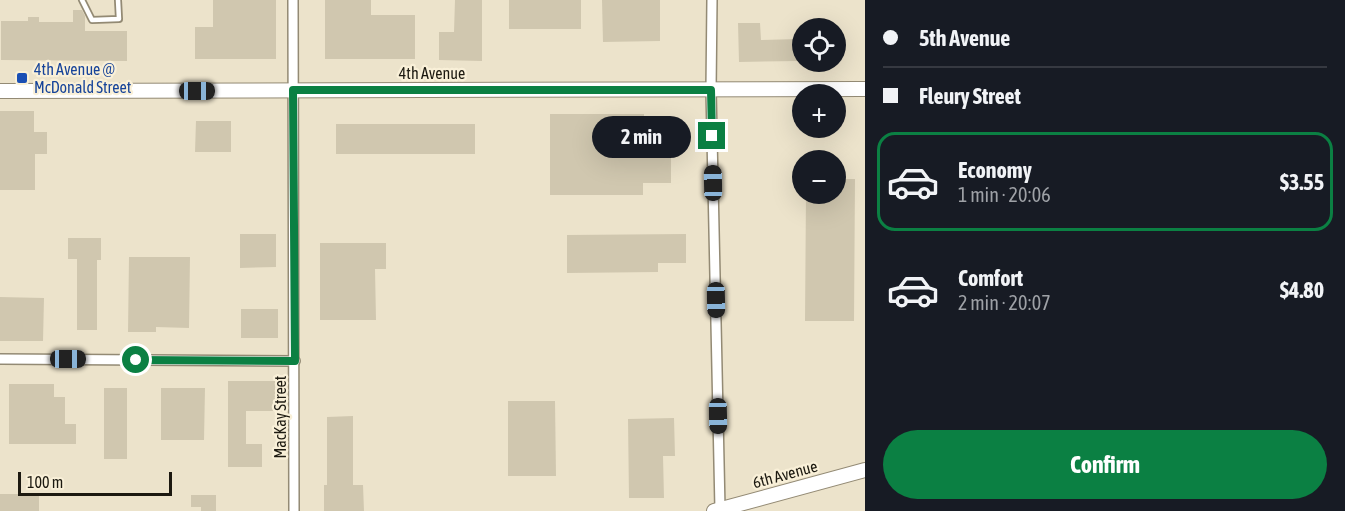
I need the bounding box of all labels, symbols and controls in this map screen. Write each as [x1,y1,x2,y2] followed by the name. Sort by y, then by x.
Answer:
[792,18,846,204] map controls
[792,18,846,72] button: locate
[919,25,1010,51] text: 5th Avenue
[34,60,132,96] place label: 4th Avenue @ McDonald Street
[399,64,465,82] street label: 4th Avenue
[15,71,29,85] marker: 4th Avenue @ McDonald Street
[179,82,215,100] car
[919,83,1021,109] text: Fleury Street
[792,84,846,138] button: +
[592,115,691,157] callout: 2 min
[698,122,725,149] route end
[621,125,662,148] text: 2 min
[792,150,846,204] button: −
[886,155,940,209] icon: car
[958,157,1032,183] text: Economy
[704,165,722,201] car
[1280,169,1324,195] text: $3.55
[958,183,1051,206] text: 1 min · 20:06
[886,263,940,317] icon: car
[958,265,1023,291] text: Comfort
[1280,277,1324,303] text: $4.80
[707,282,725,318] car
[958,291,1051,314] text: 2 min · 20:07
[122,346,149,373] route start
[50,350,86,368] car
[271,375,290,458] street label: MacKay Street
[709,398,727,434] car
[883,430,1327,499] button: Confirm
[751,457,819,491] street label: 6th Avenue
[18,469,172,496] scale bar
[27,473,63,491] text: 100 m

